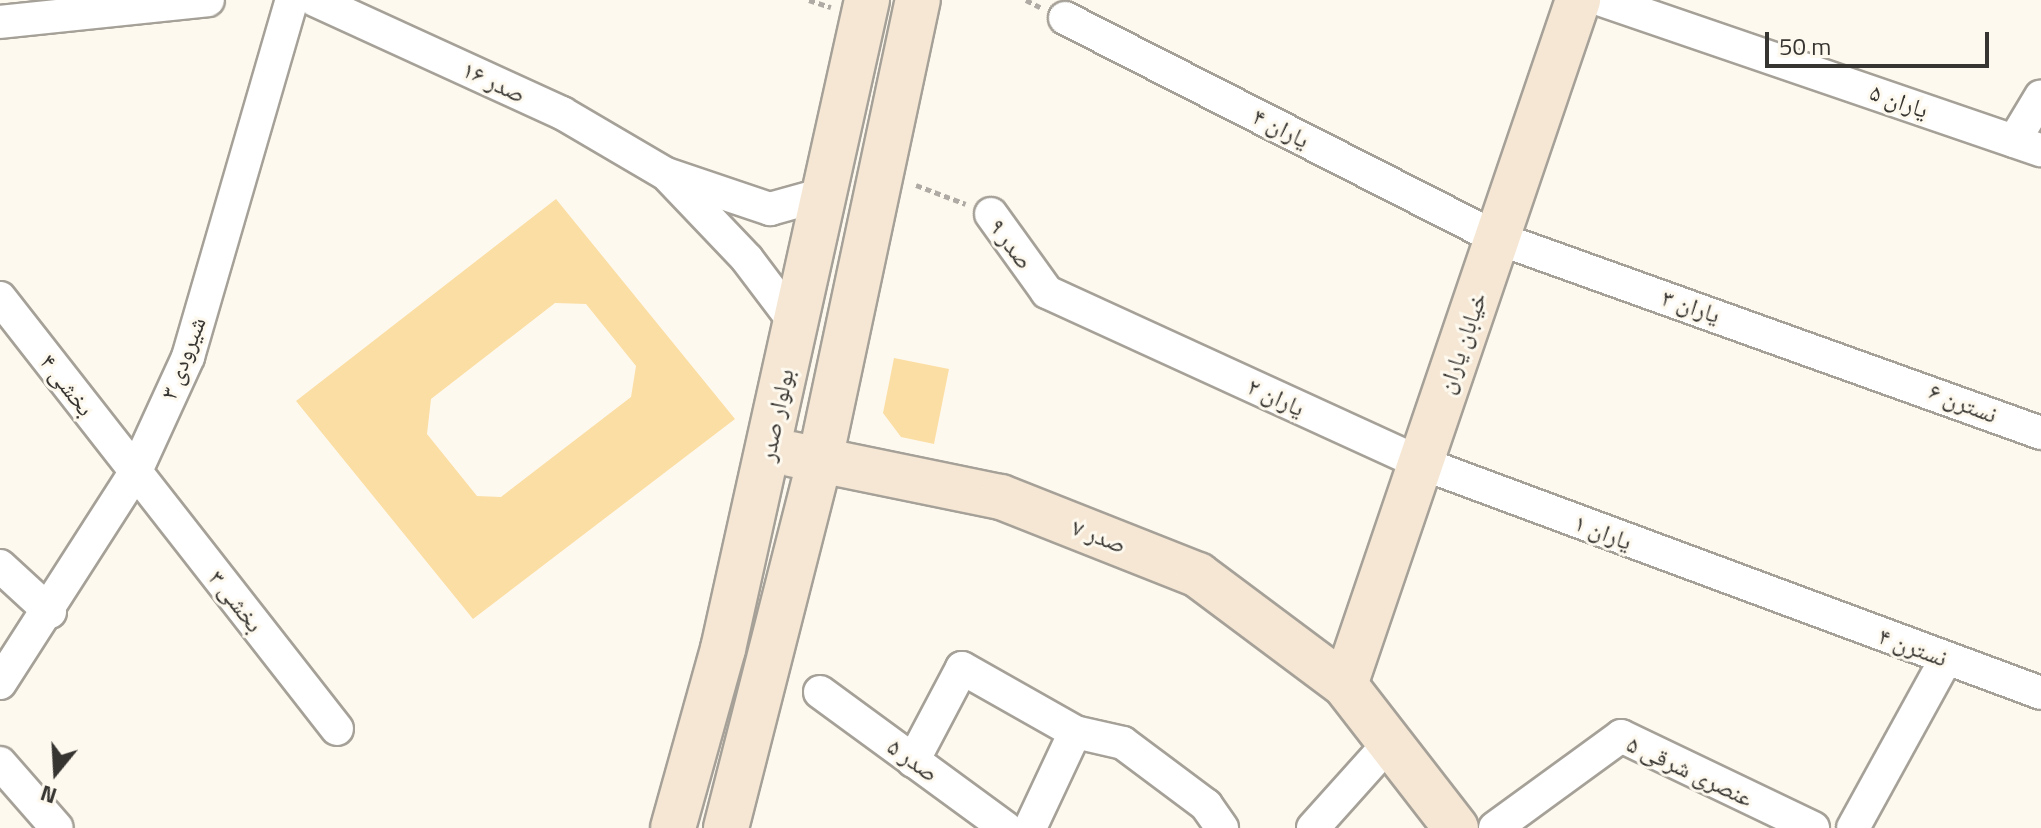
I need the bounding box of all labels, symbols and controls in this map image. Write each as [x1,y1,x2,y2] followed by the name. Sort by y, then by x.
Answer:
[1769,16,1993,66] scale bar
[1779,28,1831,64] text: 50 m
[458,55,530,109] street label: صدر ۱۶
[1866,78,1932,124] street label: یاران ۵
[1248,102,1314,154] street label: یاران ۴
[983,213,1039,275] street label: صدر ۹
[1658,283,1724,329] street label: یاران ۳
[1431,289,1493,397] street label: خیابان یاران
[154,313,212,403] street label: شیرودی ۳
[34,348,100,422] street label: بخشی ۴
[752,366,800,464] street label: بولوار صدر
[1243,371,1309,423] street label: یاران ۲
[1925,377,2001,429] street label: نسترن ۶
[1570,508,1636,556] street label: یاران ۱
[1068,513,1130,559] street label: صدر ۷
[203,564,269,638] street label: بخشی ۳
[1875,621,1951,673] street label: نسترن ۴
[1622,729,1758,813] street label: عنصری شرقی ۵
[16,732,96,812] north arrow
[882,732,944,788] street label: صدر ۵
[36,776,61,813] text: N

